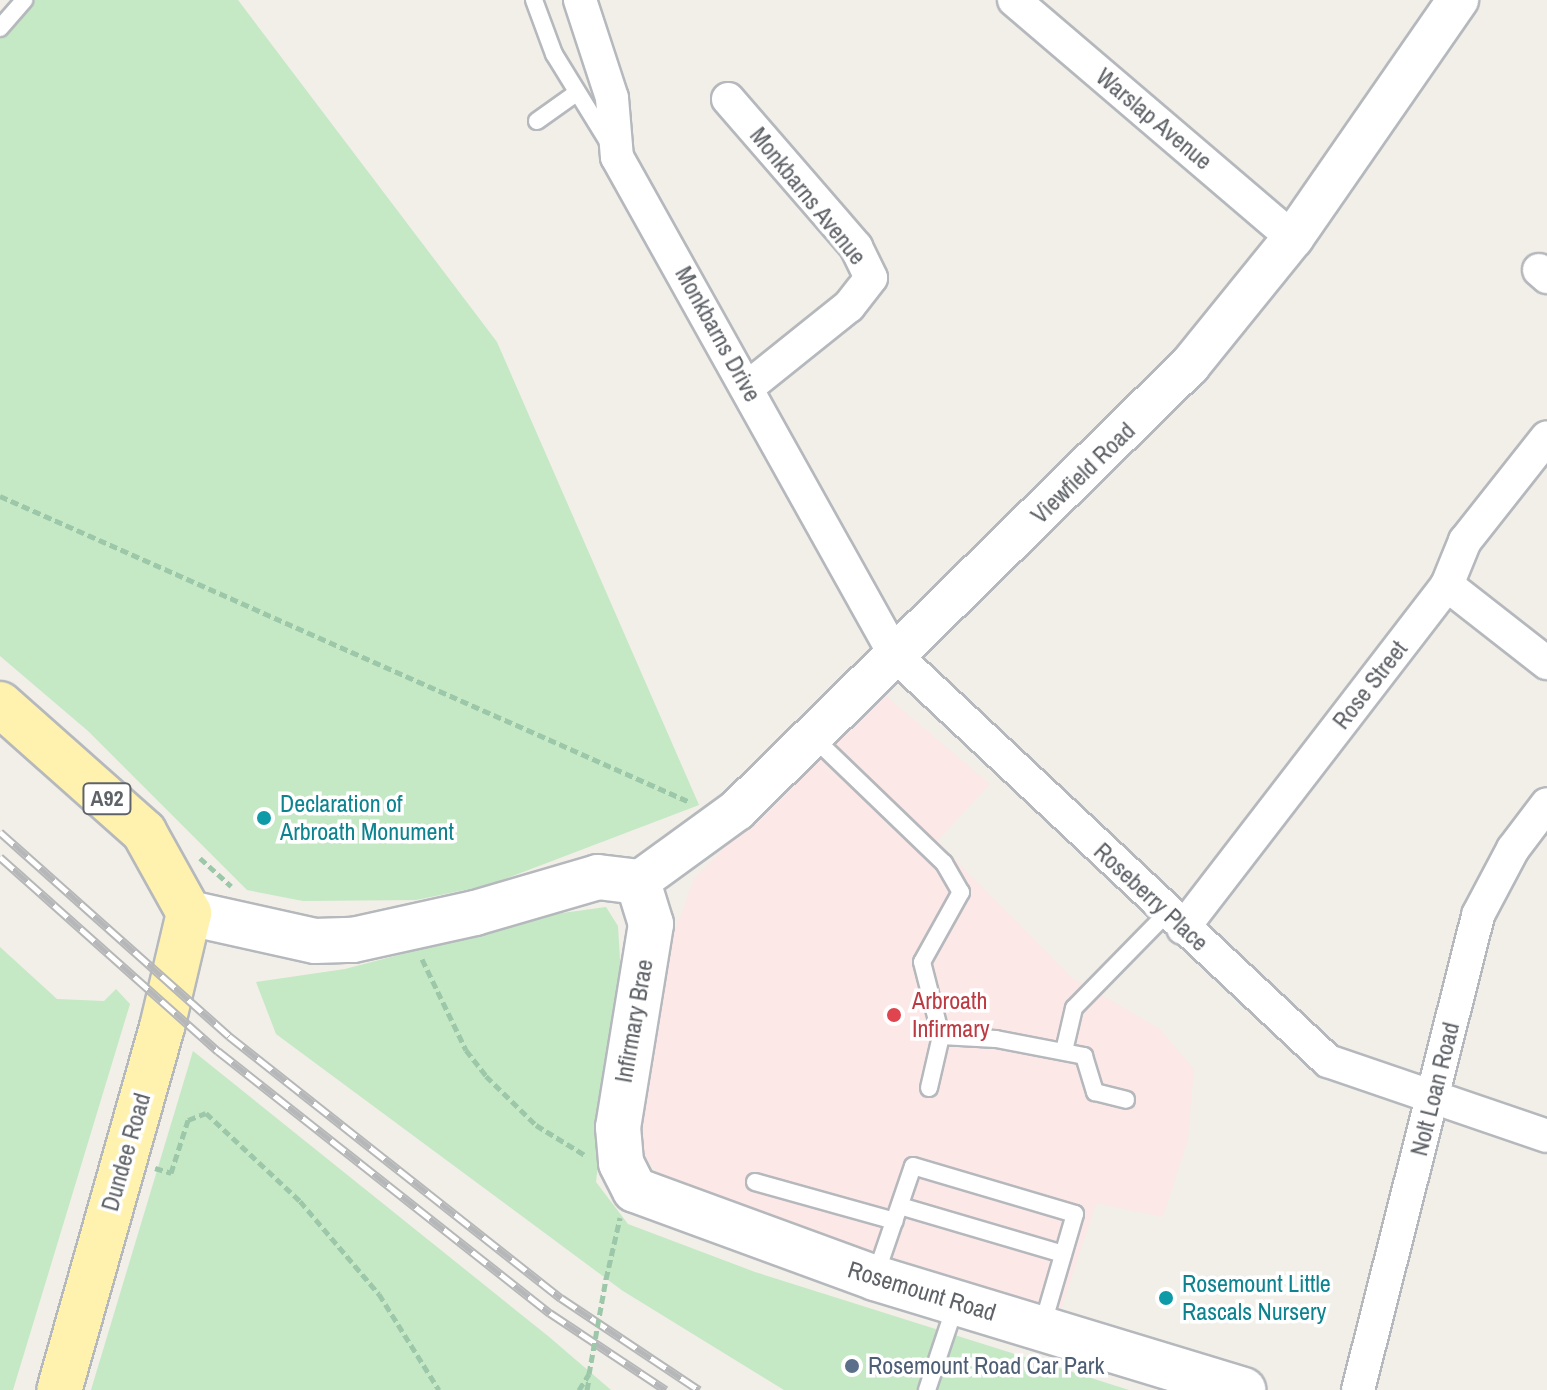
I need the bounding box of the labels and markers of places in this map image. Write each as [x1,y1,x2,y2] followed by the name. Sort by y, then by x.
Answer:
[280,790,454,846] place label: Declaration of Arbroath Monument
[255,809,273,827] marker: Declaration of Arbroath Monument
[912,987,990,1043] place label: Arbroath Infirmary
[883,1004,905,1026] marker: Arbroath Infirmary
[1182,1270,1331,1326] place label: Rosemount Little Rascals Nursery
[1157,1289,1175,1307] marker: Rosemount Little Rascals Nursery
[868,1352,1104,1380] place label: Rosemount Road Car Park
[843,1357,861,1375] marker: Rosemount Road Car Park

